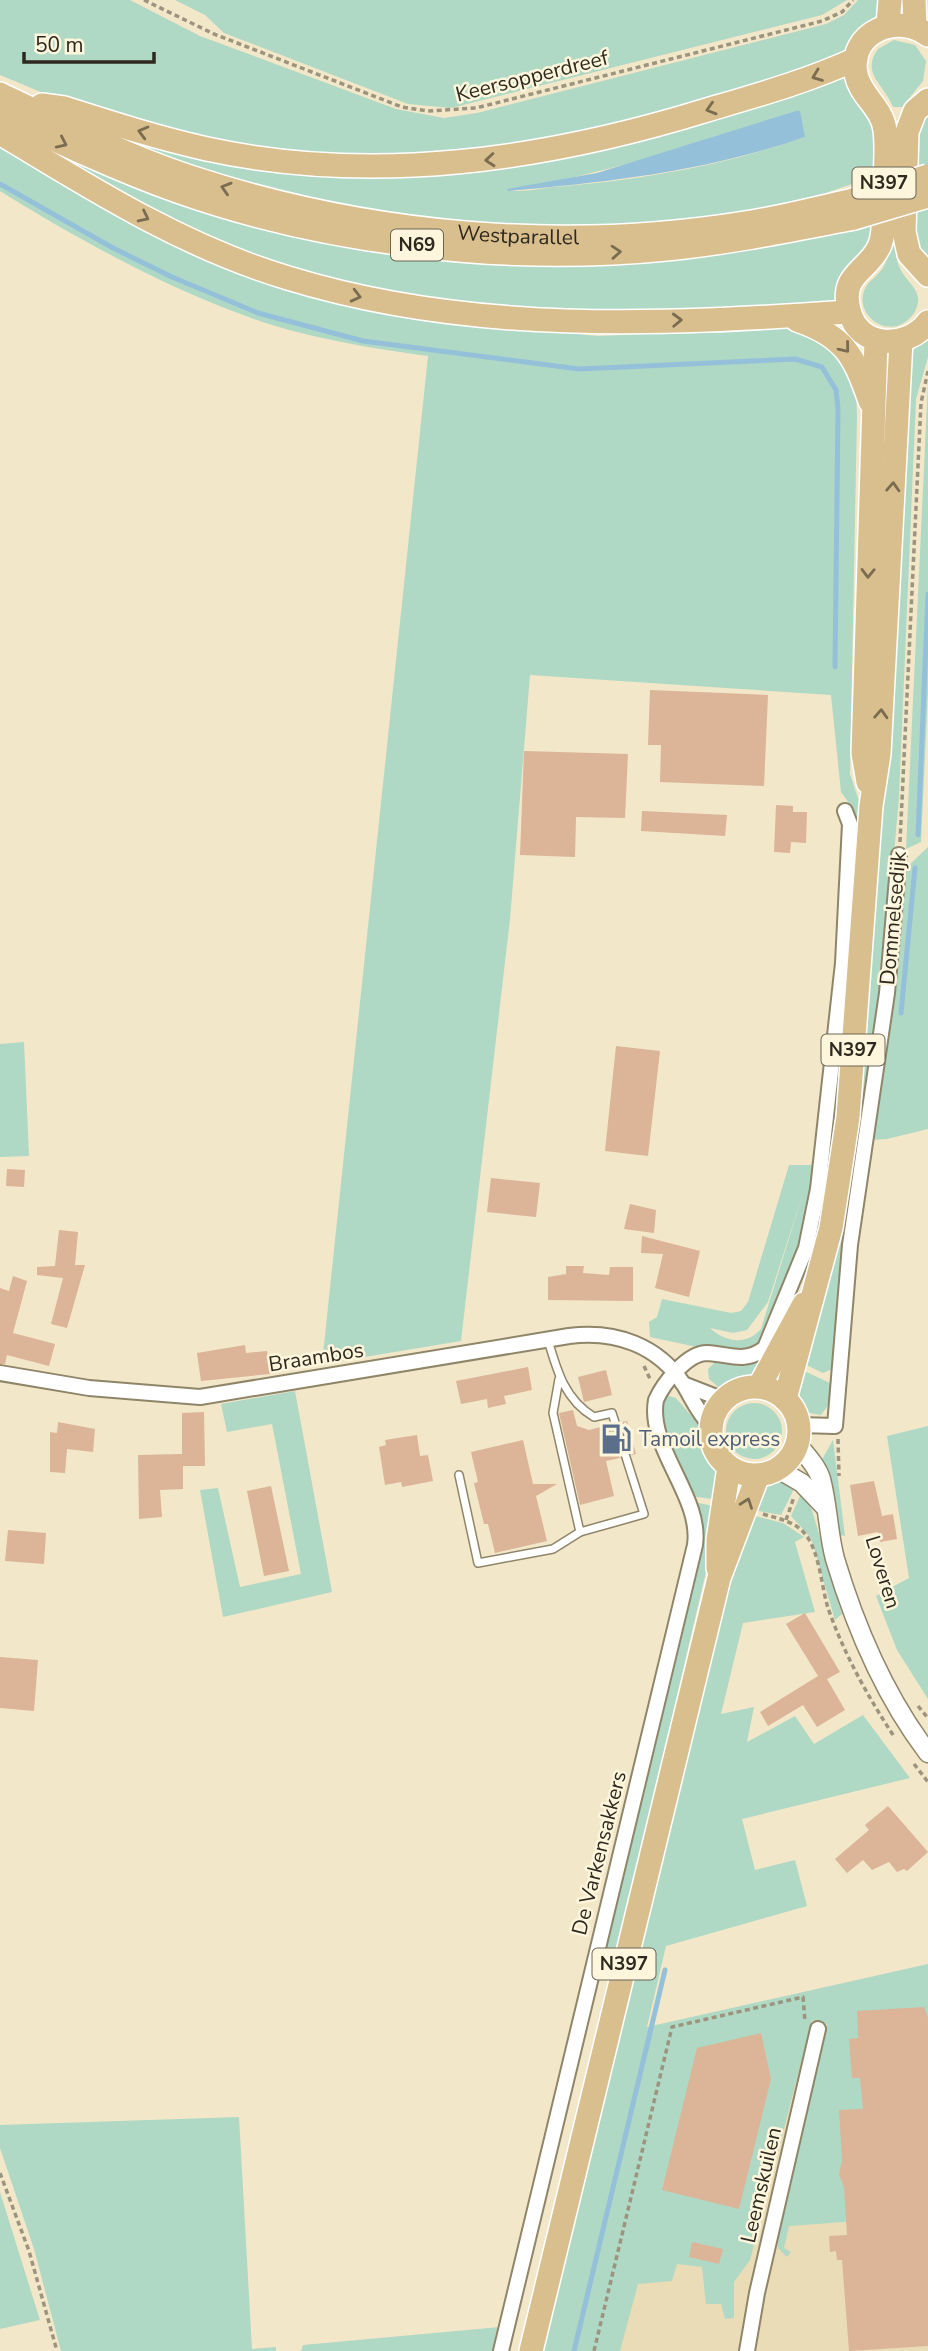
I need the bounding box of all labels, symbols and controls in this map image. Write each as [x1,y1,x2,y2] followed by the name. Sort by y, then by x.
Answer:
[24,21,154,65] scale bar
[35,31,84,59] text: 50 m
[453,43,612,109] street label: Keersopperdreef
[812,67,824,81] one-way arrow
[705,101,718,115] one-way arrow
[137,126,149,140] one-way arrow
[55,135,67,149] one-way arrow
[484,152,495,167] one-way arrow
[852,168,916,198] road number: N397
[220,181,232,196] one-way arrow
[137,209,149,223] one-way arrow
[456,218,580,251] street label: Westparallel
[391,230,443,260] road number: N69
[611,245,622,260] one-way arrow
[350,288,362,302] one-way arrow
[672,313,683,328] one-way arrow
[837,340,849,353] one-way arrow
[885,481,900,492] one-way arrow
[860,569,876,579] one-way arrow
[874,708,889,719] one-way arrow
[873,849,913,986] street label: Dommelsedijk
[822,1034,884,1066] road number: N397
[266,1336,366,1378] street label: Braambos
[599,1422,633,1456] fuel station icon: Tamoil express
[639,1425,780,1453] place label: Tamoil express
[739,1498,753,1510] one-way arrow
[859,1532,907,1612] street label: Loveren
[565,1768,633,1938] street label: De Varkensakkers
[592,1948,656,1980] road number: N397
[734,2124,788,2246] street label: Leemskuilen

